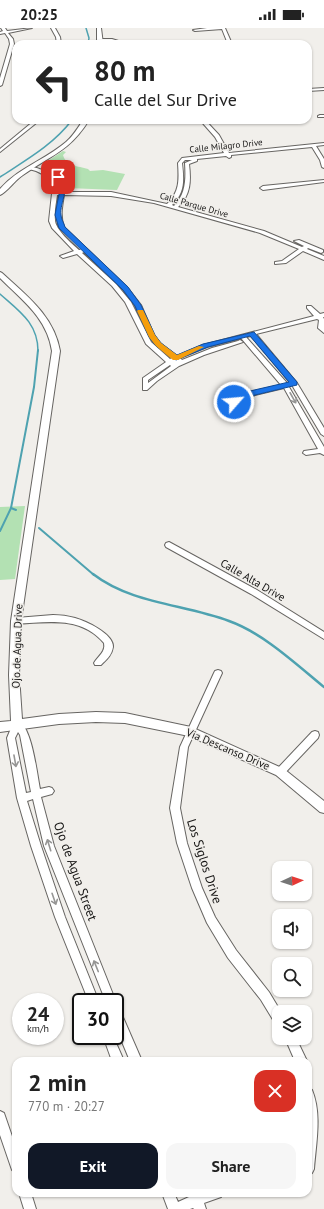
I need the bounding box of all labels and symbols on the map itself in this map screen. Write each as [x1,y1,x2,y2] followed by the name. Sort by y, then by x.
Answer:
[189,136,264,155] street label: Calle Milagro Drive
[41,160,75,194] pin
[159,189,230,220] street label: Calle Parque Drive
[213,381,255,423] position arrow
[289,392,297,404] one-way arrow
[218,556,288,604] street label: Calle Alta Drive
[9,603,25,688] street label: Ojo de Agua Drive
[183,725,272,773] street label: Via Descanso Drive
[12,754,20,767] one-way arrow
[183,817,226,906] street label: Los Siglos Drive
[50,819,102,923] street label: Ojo de Agua Street
[45,839,52,852] one-way arrow
[272,861,312,901] north arrow
[51,893,58,906] one-way arrow
[92,960,100,972] one-way arrow
[72,993,124,1045] speed limit sign: 30

